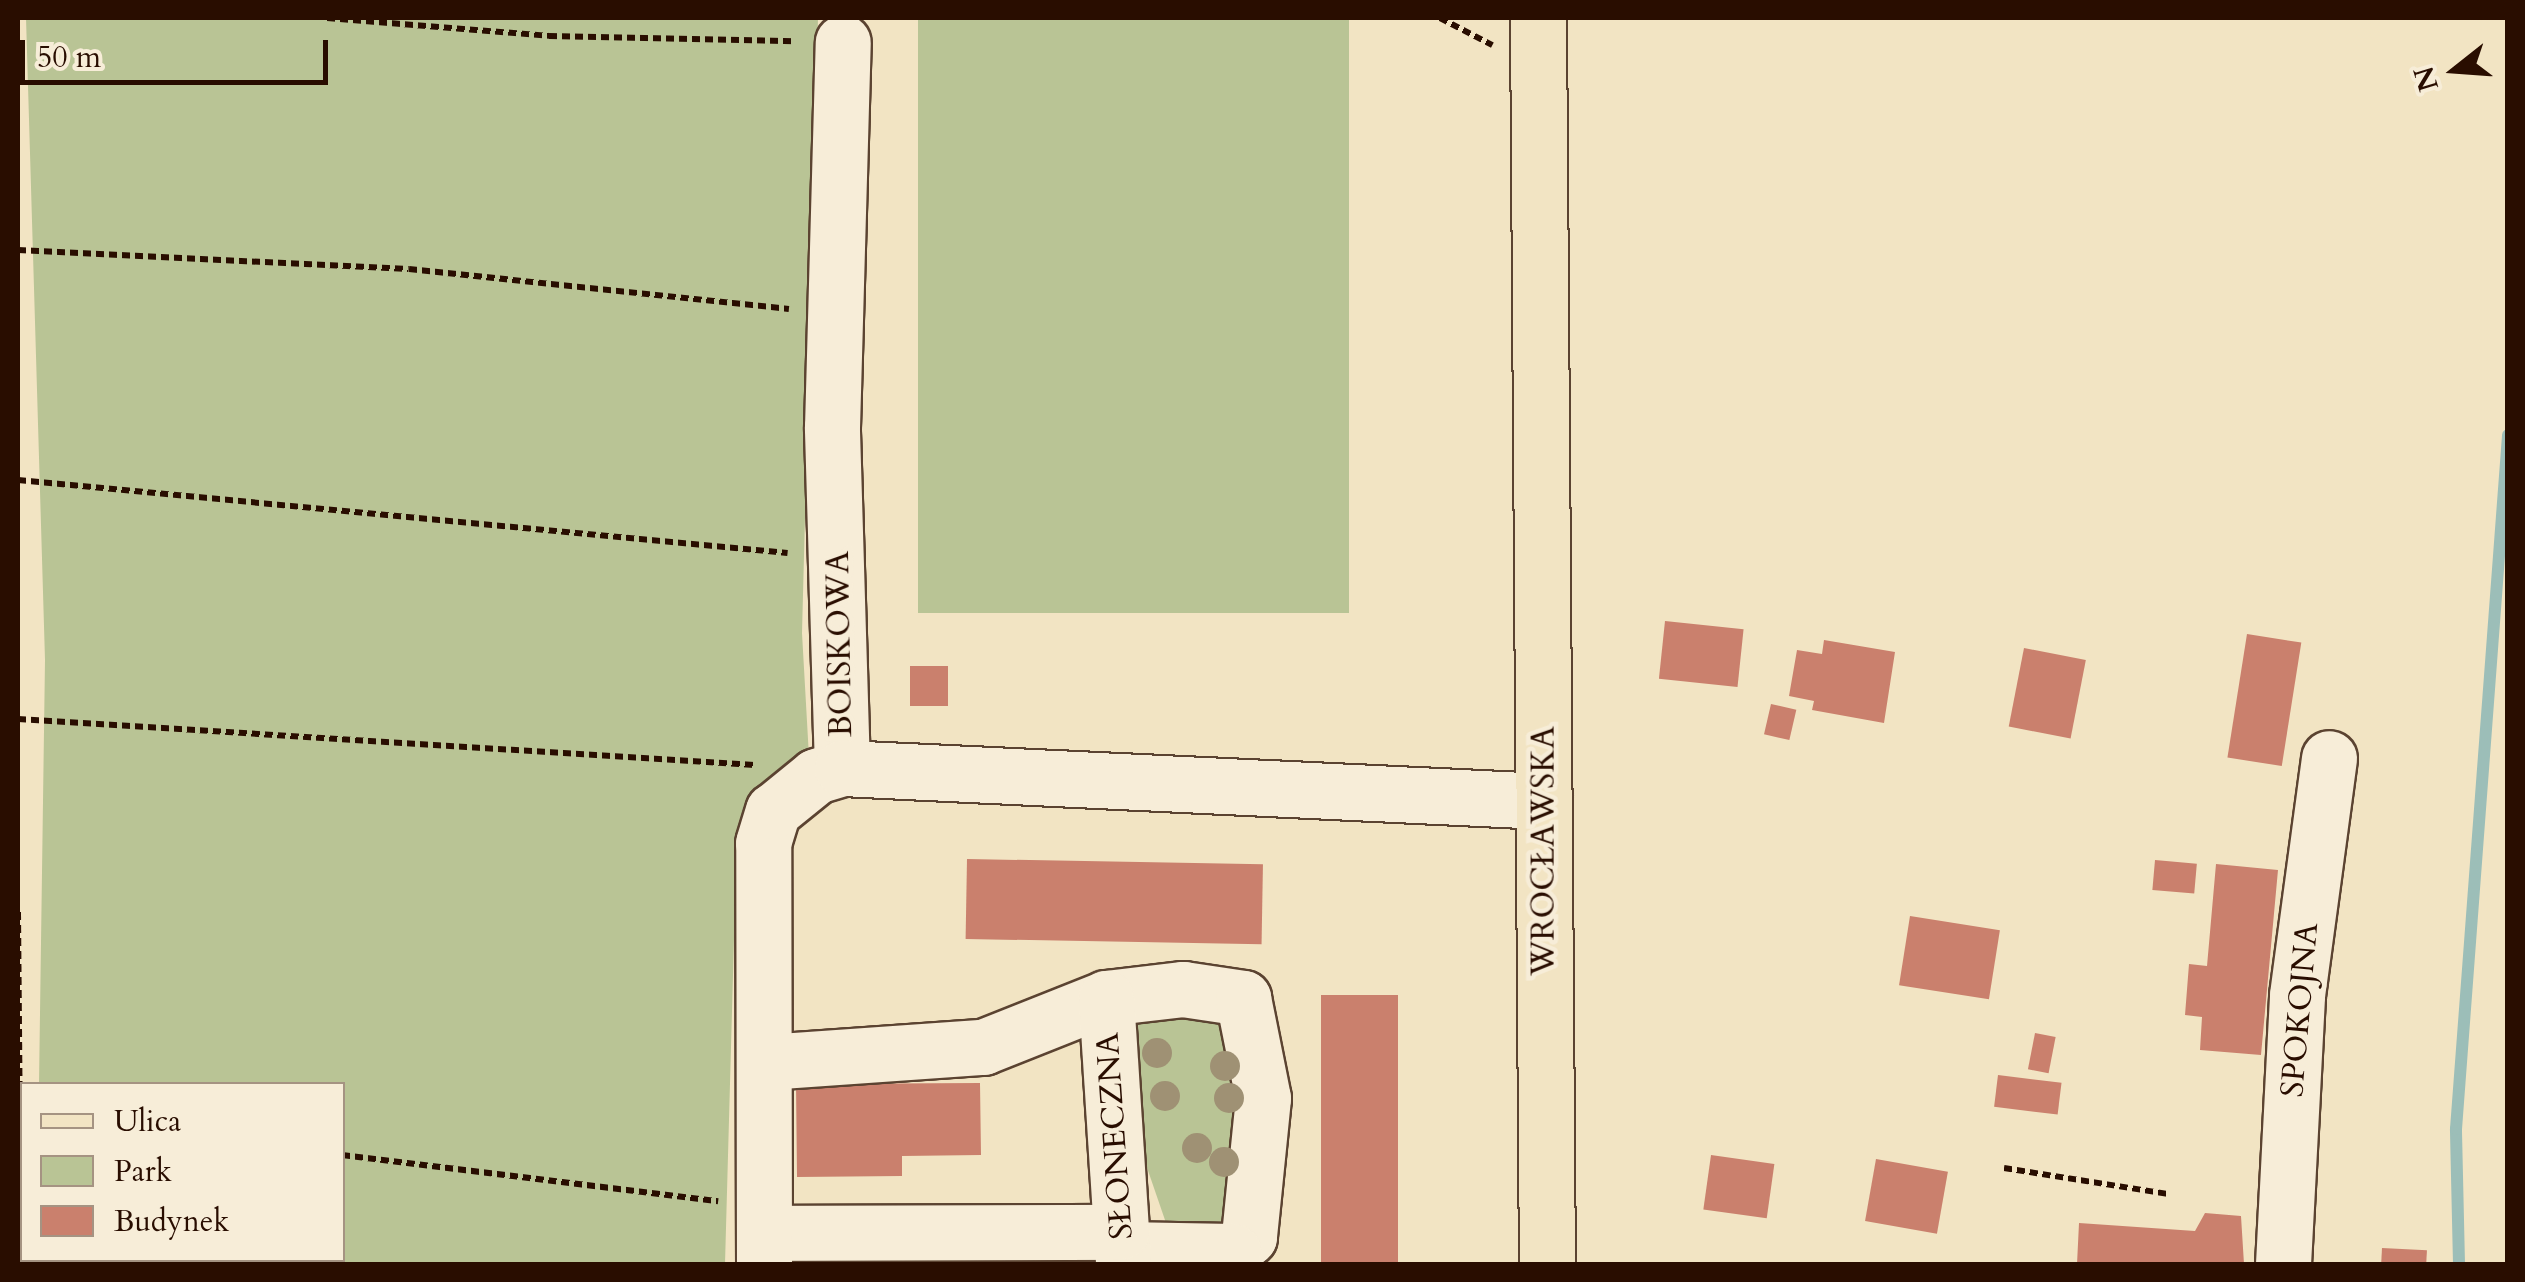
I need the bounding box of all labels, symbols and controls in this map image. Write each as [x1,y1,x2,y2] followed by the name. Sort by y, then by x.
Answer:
[25,20,332,82] scale bar
[2405,20,2505,120] north arrow
[37,37,101,78] text: 50 m
[2405,62,2448,96] text: N
[819,551,861,737] street label: BOISKOWA
[1525,726,1563,976] street label: WROCŁAWSKA
[2273,921,2327,1099] street label: SPOKOJNA
[1089,1031,1141,1241] street label: SŁONECZNA
[20,1082,345,1262] legend
[114,1101,181,1142] text: Ulica
[114,1151,172,1192] text: Park
[114,1201,229,1242] text: Budynek

